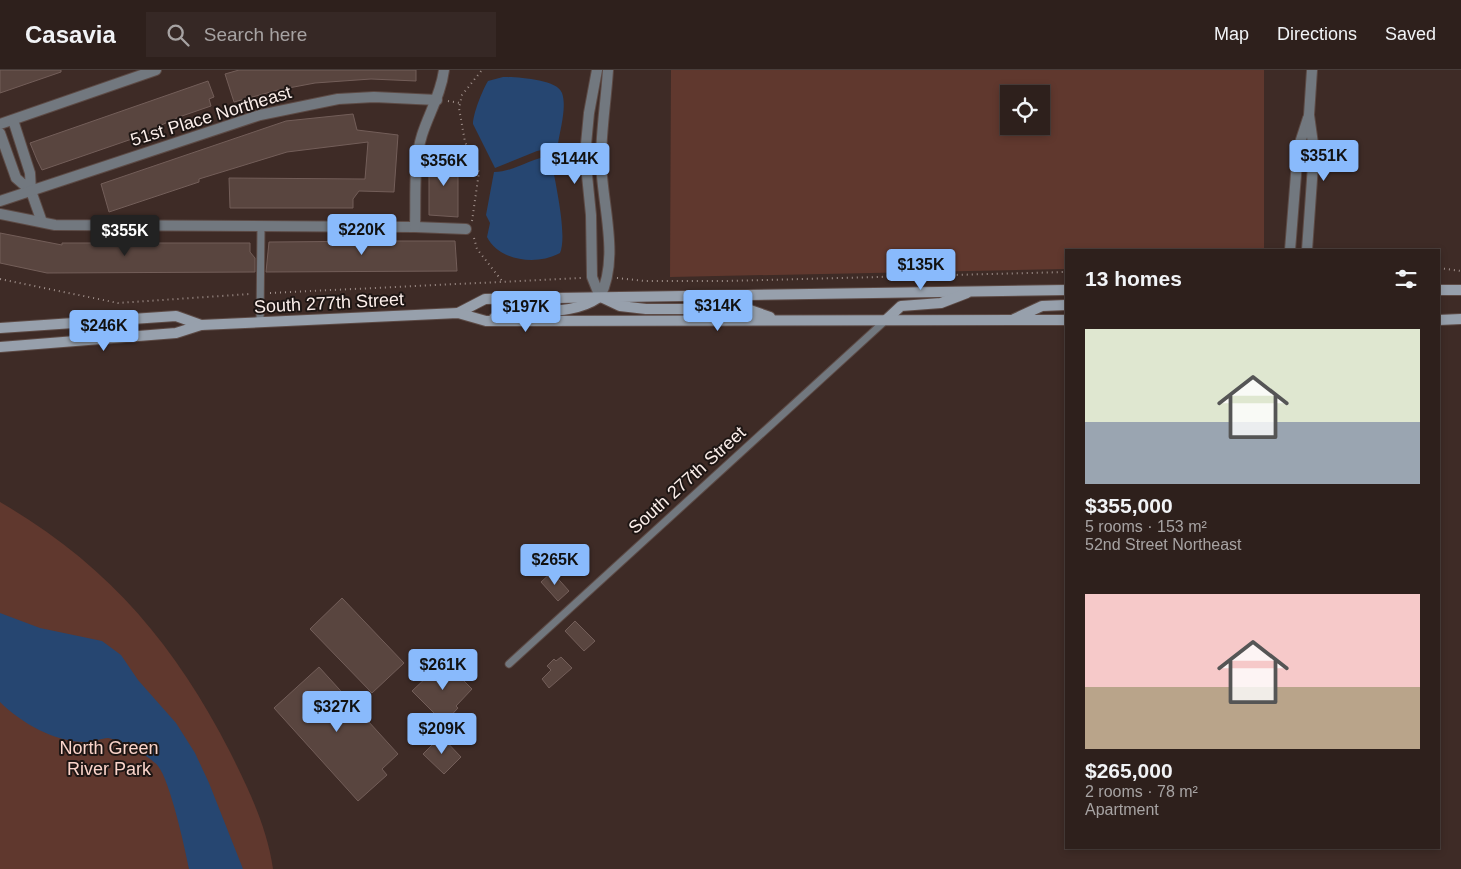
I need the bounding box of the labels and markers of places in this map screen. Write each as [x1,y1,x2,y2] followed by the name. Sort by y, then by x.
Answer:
[1289,140,1359,182] pin: $351K
[540,142,610,185] pin: $144K
[409,144,479,187] pin: $356K
[90,214,160,257] pin: $355K
[327,214,397,256] pin: $220K
[886,248,956,291] pin: $135K
[491,290,561,333] pin: $197K
[683,290,753,332] pin: $314K
[69,310,139,352] pin: $246K
[520,544,590,586] pin: $265K
[408,648,478,691] pin: $261K
[302,690,372,733] pin: $327K
[407,712,477,755] pin: $209K

